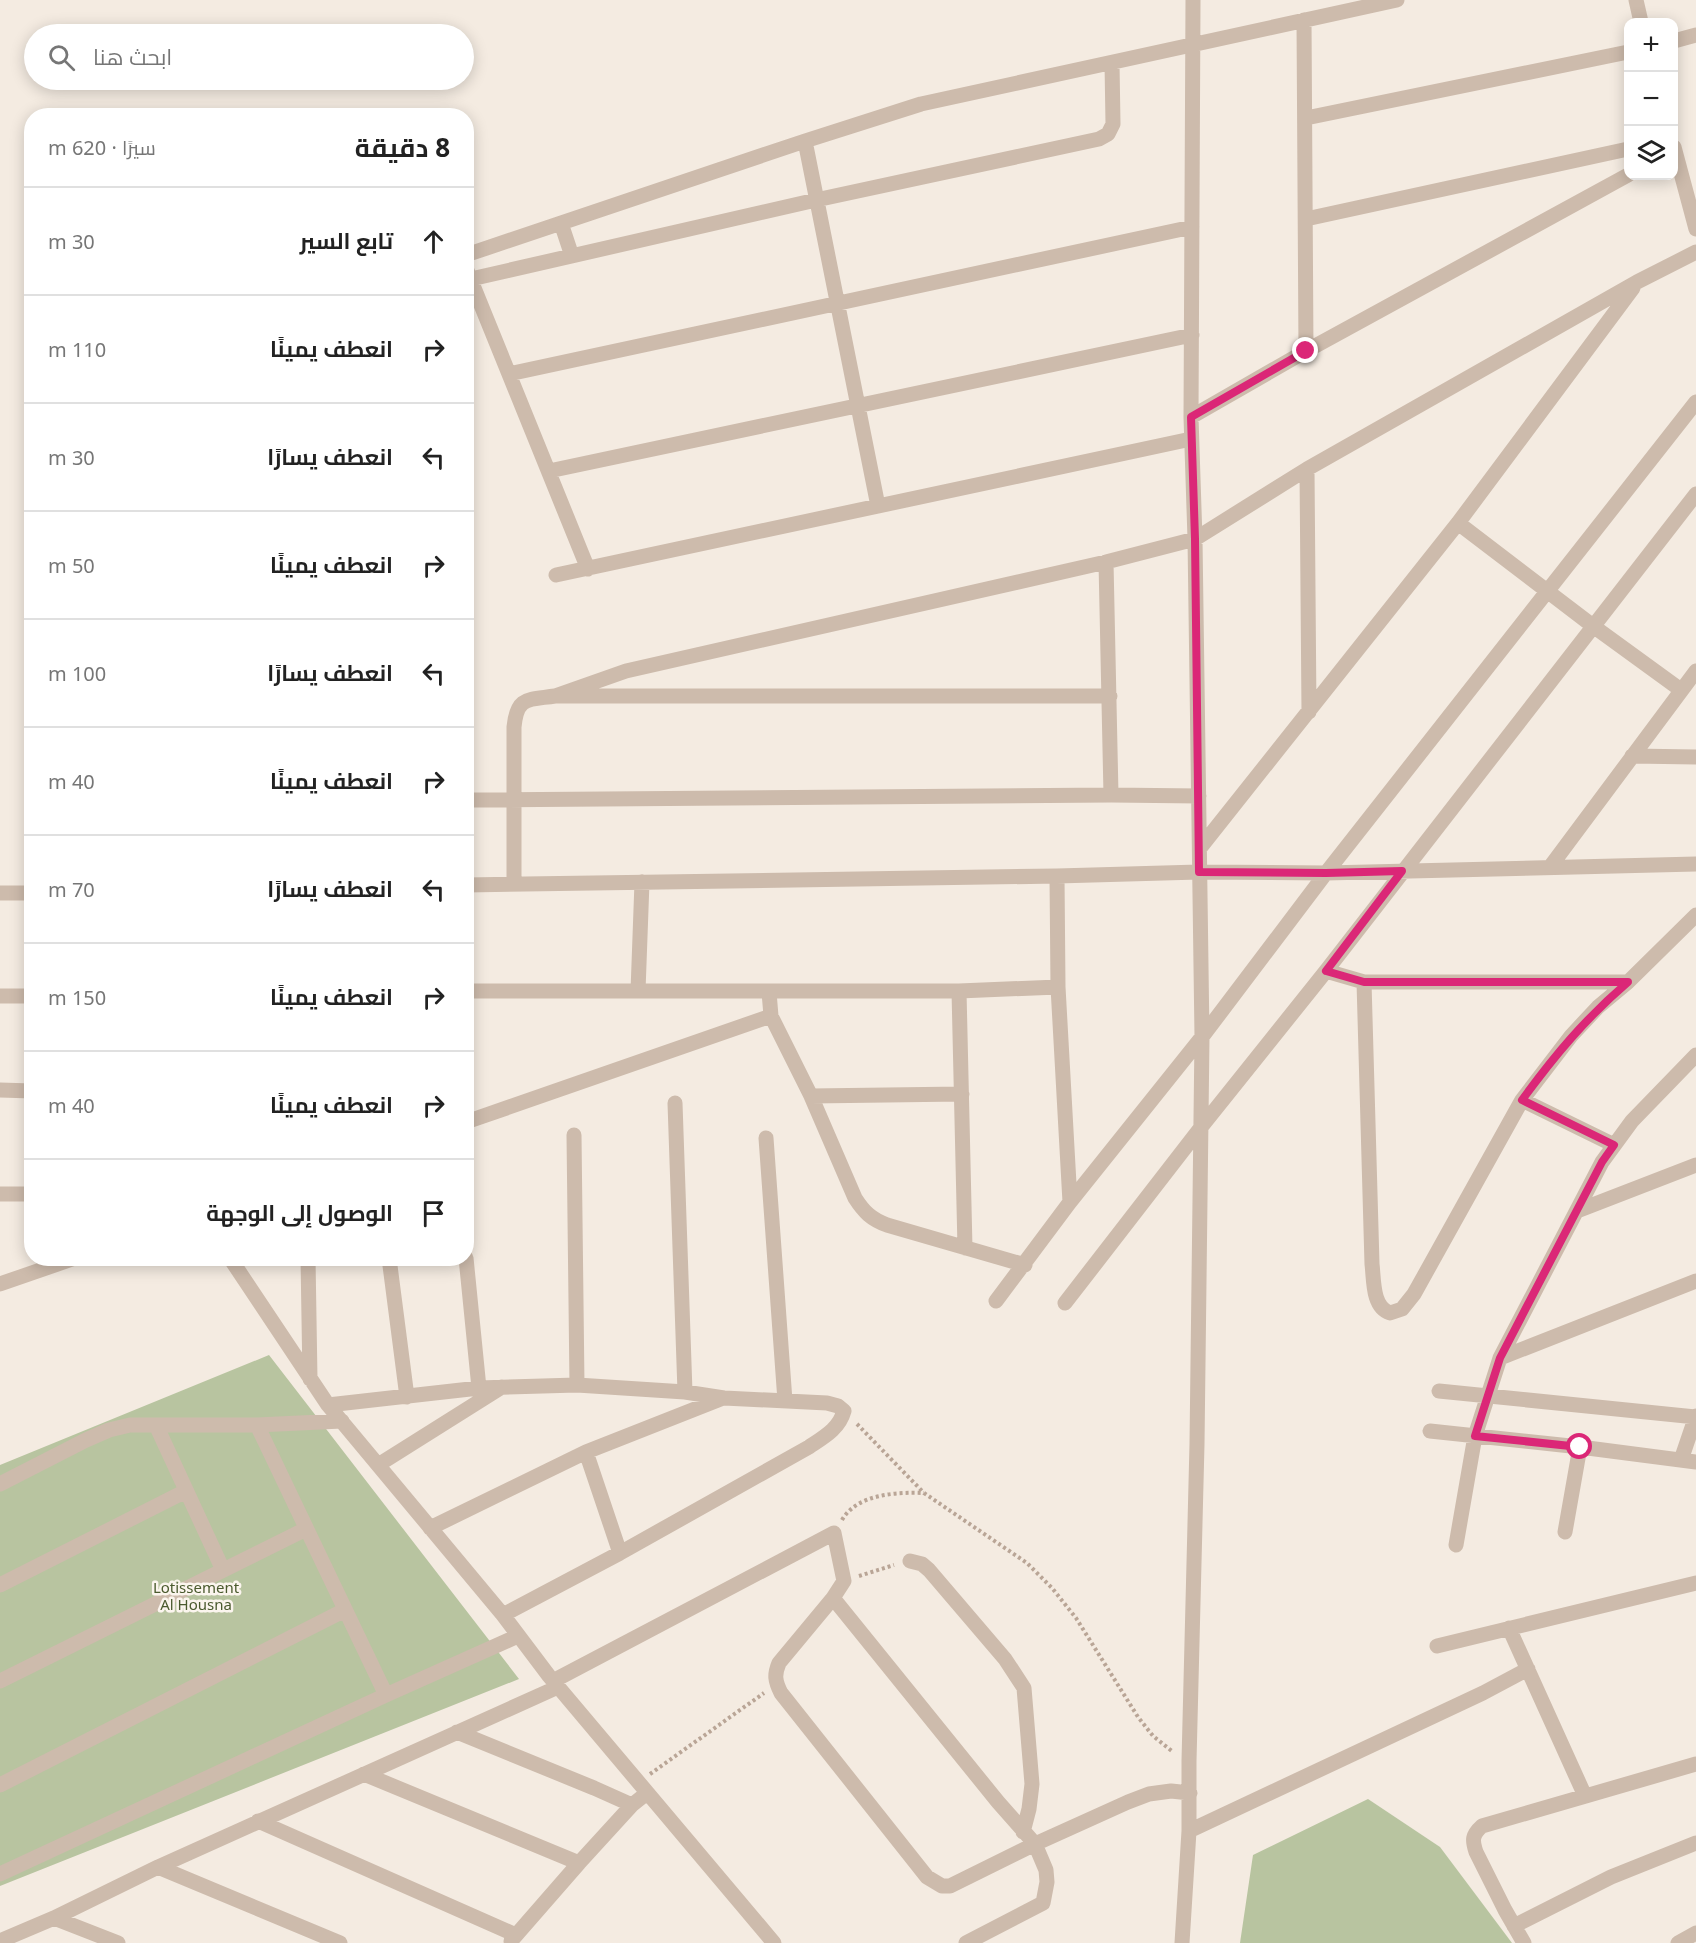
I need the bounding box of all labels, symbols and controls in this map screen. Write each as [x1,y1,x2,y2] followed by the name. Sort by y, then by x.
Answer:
[1624,18,1678,180] map controls
[1624,18,1678,72] button: +
[24,24,474,90] search box
[45,41,78,74] icon: search
[93,41,172,71] text: ابحث هنا
[1624,72,1678,126] button: −
[1624,126,1678,180] button: layers
[355,129,450,165] text: 8 دقيقة
[48,134,156,161] text: سيرًا · 620 m
[300,225,393,255] text: تابع السير
[417,225,450,258] icon: ahead
[48,228,95,255] text: 30 m
[270,333,393,363] text: انعطف يمينًا
[417,333,450,366] icon: right
[48,336,106,363] text: 110 m
[1292,337,1318,363] route end
[267,441,393,471] text: انعطف يسارًا
[417,441,450,474] icon: left
[48,444,95,471] text: 30 m
[270,549,393,579] text: انعطف يمينًا
[417,549,450,582] icon: right
[48,552,95,579] text: 50 m
[267,657,393,687] text: انعطف يسارًا
[417,657,450,690] icon: left
[48,660,106,687] text: 100 m
[270,765,393,795] text: انعطف يمينًا
[417,765,450,798] icon: right
[48,768,95,795] text: 40 m
[267,873,393,903] text: انعطف يسارًا
[417,873,450,906] icon: left
[48,876,95,903] text: 70 m
[270,981,393,1011] text: انعطف يمينًا
[417,981,450,1014] icon: right
[48,984,106,1011] text: 150 m
[270,1089,393,1119] text: انعطف يمينًا
[417,1089,450,1122] icon: right
[48,1092,95,1119] text: 40 m
[206,1197,393,1227] text: الوصول إلى الوجهة
[417,1197,450,1230] icon: arrive
[1566,1433,1592,1459] route start
[153,1577,240,1614] park label: Lotissement Al Housna

